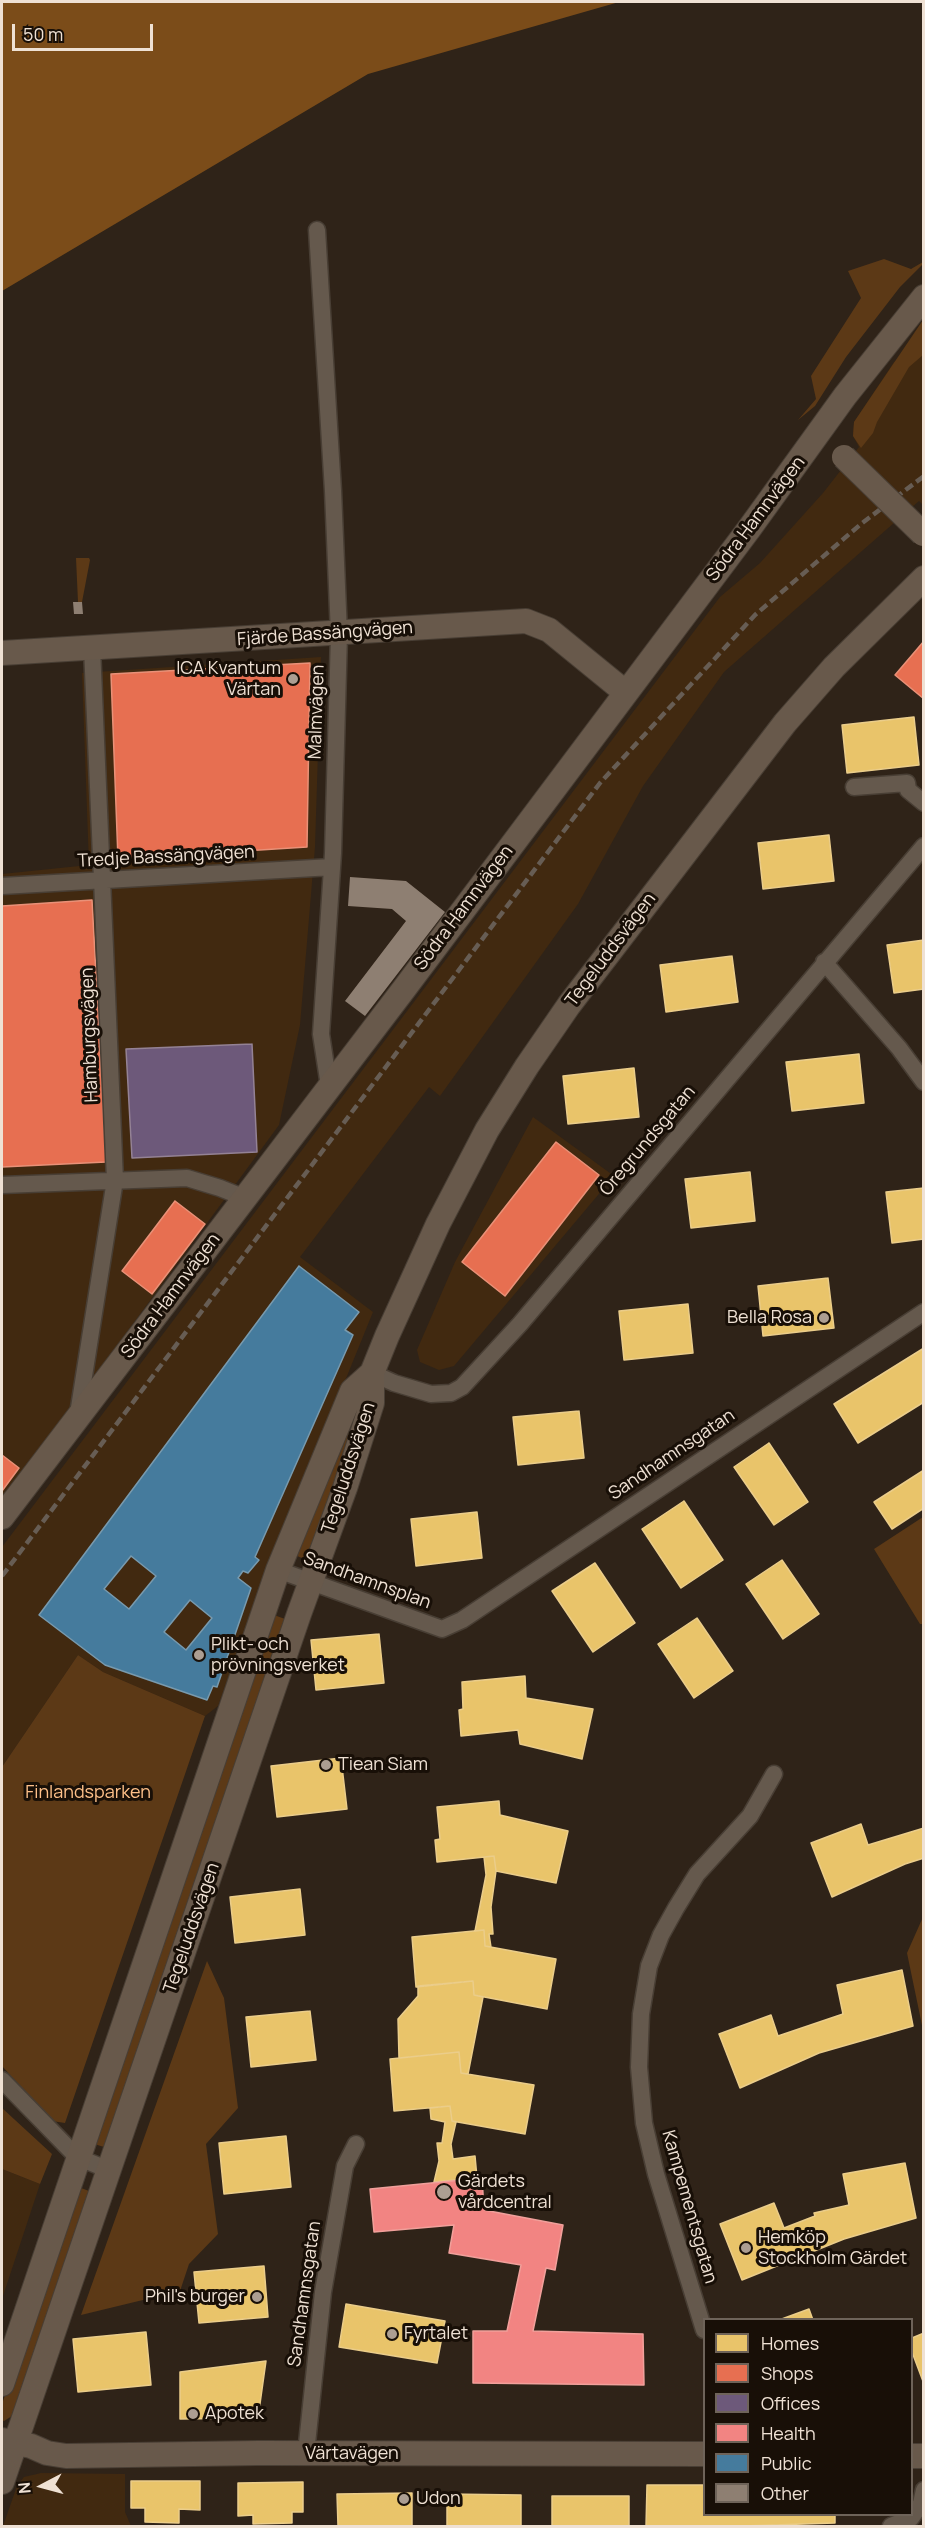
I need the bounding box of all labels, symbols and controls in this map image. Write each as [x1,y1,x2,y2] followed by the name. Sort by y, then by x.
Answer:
[15,12,156,50] scale bar
[23,22,63,46] text: 50 m
[702,452,810,586] street label: Södra Hamnvägen
[236,617,414,651] street label: Fjärde Bassängvägen
[176,658,281,700] place label: ICA Kvantum Värtan
[305,664,329,760] street label: Malmvägen
[286,672,300,686] marker: ICA Kvantum Värtan
[410,841,518,975] street label: Södra Hamnvägen
[77,842,255,872] street label: Tredje Bassängvägen
[561,889,661,1011] street label: Tegeluddsvägen
[77,967,103,1103] street label: Hamburgsvägen
[596,1082,700,1200] street label: Öregrundsgatan
[117,1229,225,1363] street label: Södra Hamnvägen
[727,1307,812,1329] place label: Bella Rosa
[817,1311,831,1325] marker: Bella Rosa
[318,1400,380,1536] street label: Tegeluddsvägen
[605,1405,739,1505] street label: Sandhamnsgatan
[300,1548,434,1614] street label: Sandhamnsplan
[211,1634,345,1676] place label: Plikt- och prövningsverket
[192,1648,206,1662] marker: Plikt- och prövningsverket
[338,1754,428,1776] place label: Tiean Siam
[319,1758,333,1772] marker: Tiean Siam
[25,1782,151,1804] park label: Finlandsparken
[160,1860,224,1996] street label: Tegeluddsvägen
[657,2128,721,2286] street label: Kampementsgatan
[458,2171,552,2214] place label: Gärdets vårdcentral
[435,2183,453,2201] marker: Gärdets vårdcentral
[284,2220,326,2368] street label: Sandhamnsgatan
[758,2227,907,2270] place label: Hemköp Stockholm Gärdet
[739,2241,753,2255] marker: Hemköp Stockholm Gärdet
[145,2286,245,2308] place label: Phil's burger
[250,2290,264,2304] marker: Phil's burger
[703,2318,913,2516] legend
[404,2323,468,2345] place label: Fyrtalet
[385,2327,399,2341] marker: Fyrtalet
[761,2331,819,2355] text: Homes
[761,2361,813,2385] text: Shops
[761,2391,820,2415] text: Offices
[205,2403,264,2425] place label: Apotek
[186,2407,200,2421] marker: Apotek
[761,2421,816,2445] text: Health
[305,2443,399,2465] street label: Värtavägen
[761,2451,812,2475] text: Public
[12,2456,72,2516] north arrow
[13,2481,36,2495] text: N
[761,2481,809,2505] text: Other
[416,2488,461,2510] place label: Udon
[397,2492,411,2506] marker: Udon

